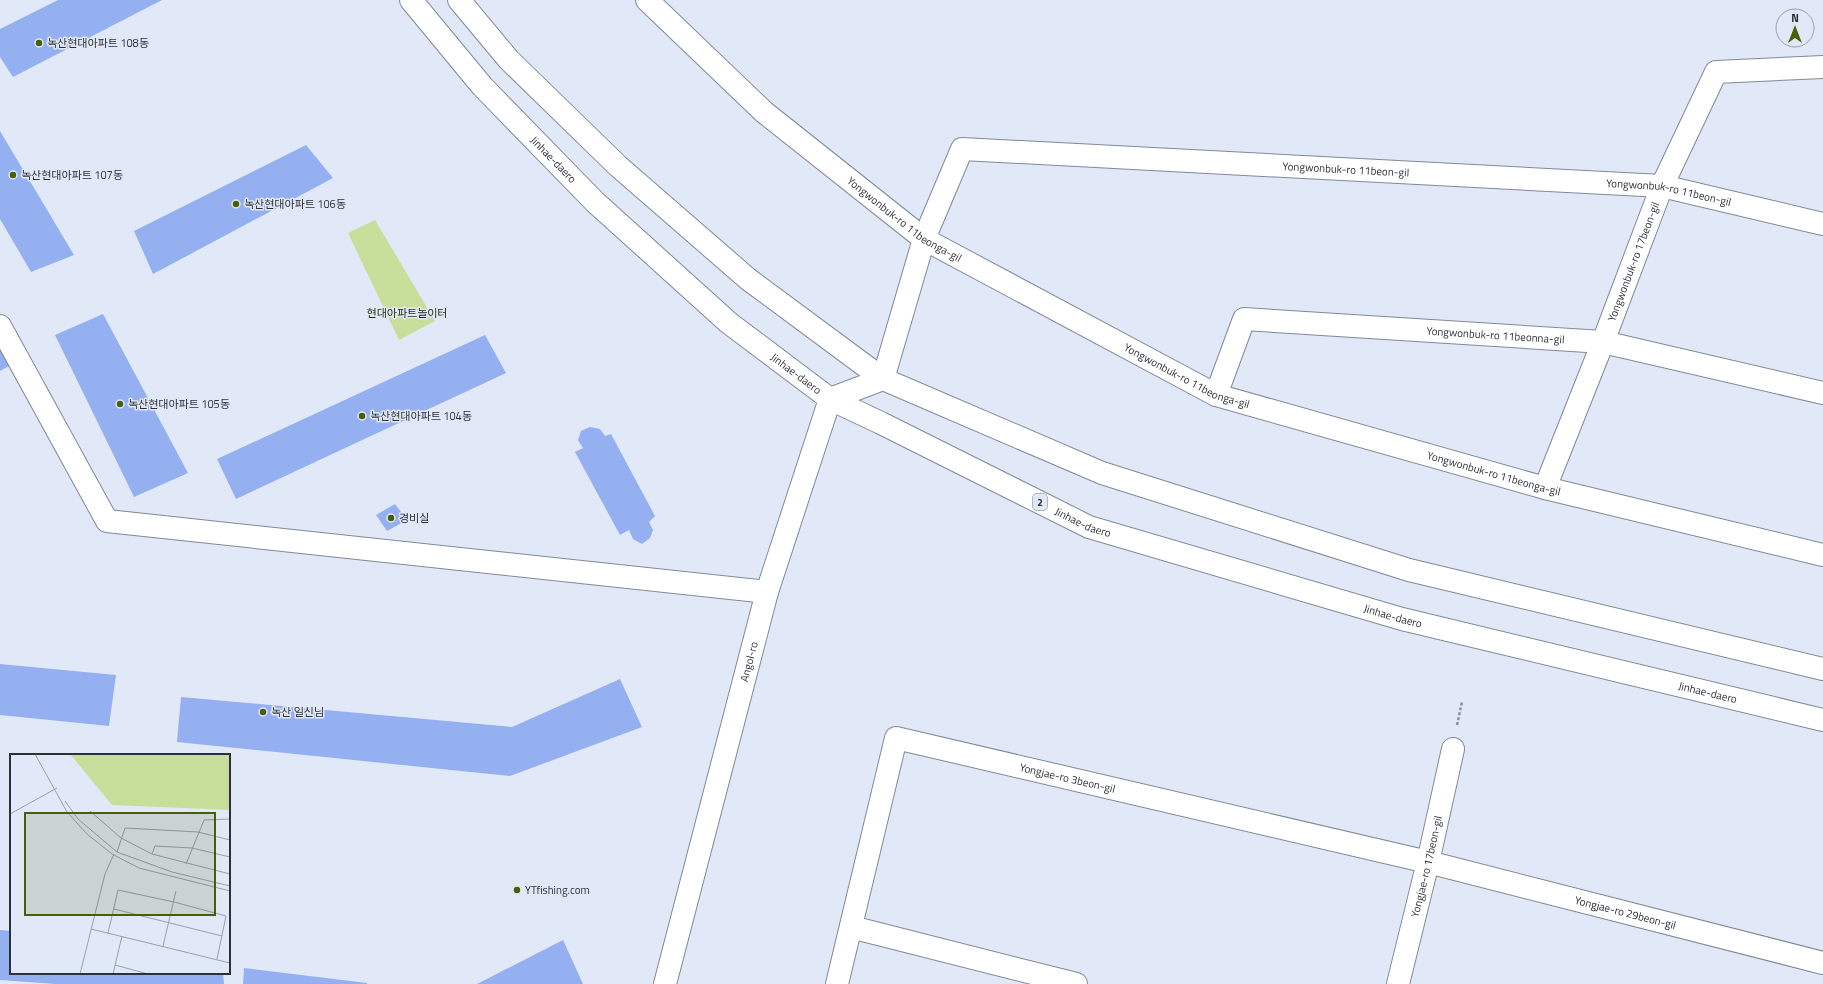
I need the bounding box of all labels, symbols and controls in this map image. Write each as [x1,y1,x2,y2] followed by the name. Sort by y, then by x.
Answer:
[1775,8,1815,48] north arrow
[1791,10,1799,26] text: N
[47,35,149,51] place label: 녹산현대아파트 108동
[34,38,44,48] marker: 녹산현대아파트 108동
[527,132,580,187] street label: Jinhae-daero
[1282,158,1410,181] street label: Yongwonbuk-ro 11beon-gil
[21,167,123,183] place label: 녹산현대아파트 107동
[8,170,18,180] marker: 녹산현대아파트 107동
[844,173,965,266] street label: Yongwonbuk-ro 11beonga-gil
[1606,175,1733,210] street label: Yongwonbuk-ro 11beon-gil
[244,196,346,212] place label: 녹산현대아파트 106동
[231,199,241,209] marker: 녹산현대아파트 106동
[1603,200,1663,324] street label: Yongwonbuk-ro 17beon-gil
[367,305,447,321] park label: 현대아파트놀이터
[1426,323,1565,348] street label: Yongwonbuk-ro 11beonna-gil
[1121,339,1252,412] street label: Yongwonbuk-ro 11beonga-gil
[767,349,825,398] street label: Jinhae-daero
[128,396,230,412] place label: 녹산현대아파트 105동
[115,399,125,409] marker: 녹산현대아파트 105동
[370,408,472,424] place label: 녹산현대아파트 104동
[357,411,367,421] marker: 녹산현대아파트 104동
[1425,447,1562,499] street label: Yongwonbuk-ro 11beonga-gil
[1033,494,1047,510] road number: 2
[1052,503,1113,541] street label: Jinhae-daero
[399,510,429,526] place label: 경비실
[386,513,396,523] marker: 경비실
[1362,600,1424,632] street label: Jinhae-daero
[736,640,762,684] street label: Angol-ro
[1677,678,1739,707] street label: Jinhae-daero
[271,704,324,720] place label: 녹산 일신님
[258,707,268,717] marker: 녹산 일신님
[10,754,230,974] inset map
[1018,759,1117,797] street label: Yongjae-ro 3beon-gil
[1407,814,1446,919] street label: Yongjae-ro 17beon-gil
[525,882,590,898] place label: YTfishing.com
[512,885,522,895] marker: YTfishing.com
[1573,892,1678,933] street label: Yongjae-ro 29beon-gil

